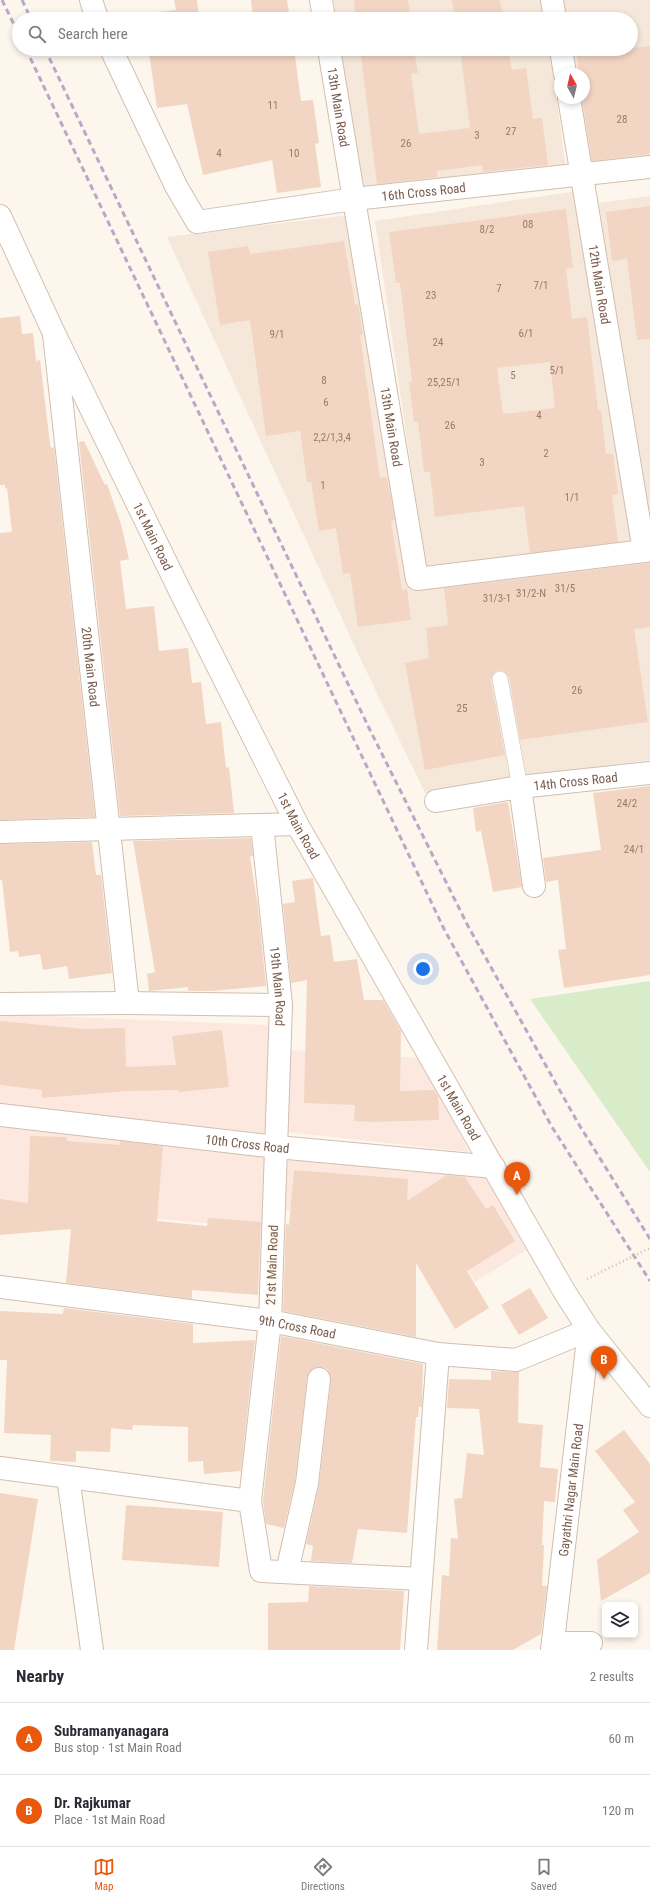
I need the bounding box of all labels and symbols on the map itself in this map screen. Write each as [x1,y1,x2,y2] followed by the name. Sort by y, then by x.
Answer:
[325,66,353,148] street label: 13th Main Road
[554,68,590,104] north arrow
[268,99,278,112] house number: 11
[617,113,627,126] house number: 28
[506,125,516,138] house number: 27
[474,129,480,142] house number: 3
[401,137,411,150] house number: 26
[216,147,222,160] house number: 4
[289,147,299,160] house number: 10
[381,179,467,203] street label: 16th Cross Road
[523,218,533,231] house number: 08
[480,223,494,236] house number: 8/2
[586,244,614,325] street label: 12th Main Road
[534,279,548,292] house number: 7/1
[496,282,502,295] house number: 7
[426,289,436,302] house number: 23
[519,327,533,340] house number: 6/1
[270,328,284,341] house number: 9/1
[433,336,444,349] house number: 24
[550,364,564,377] house number: 5/1
[510,369,516,382] house number: 5
[321,374,327,387] house number: 8
[427,376,461,389] house number: 25,25/1
[378,386,406,468] street label: 13th Main Road
[323,396,329,409] house number: 6
[536,409,542,422] house number: 4
[445,419,455,432] house number: 26
[313,431,351,444] house number: 2,2/1,3,4
[543,447,549,460] house number: 2
[479,456,485,469] house number: 3
[320,479,326,492] house number: 1
[565,491,579,504] house number: 1/1
[130,500,176,573] street label: 1st Main Road
[555,582,575,595] house number: 31/5
[516,587,546,600] house number: 31/2-N
[483,592,511,605] house number: 31/3-1
[79,626,103,708] street label: 20th Main Road
[572,684,582,697] house number: 26
[457,702,467,715] house number: 25
[533,769,618,793] street label: 14th Cross Road
[275,790,323,862] street label: 1st Main Road
[617,797,637,810] house number: 24/2
[624,843,644,856] house number: 24/1
[267,945,289,1026] street label: 19th Main Road
[413,959,433,979] your location
[434,1072,484,1143] street label: 1st Main Road
[204,1131,290,1156] street label: 10th Cross Road
[504,1162,530,1195] pin: A
[263,1225,281,1305] street label: 21st Main Road
[258,1312,337,1341] street label: 9th Cross Road
[591,1346,617,1379] pin: B
[555,1423,586,1557] street label: Gayathri Nagar Main Road

